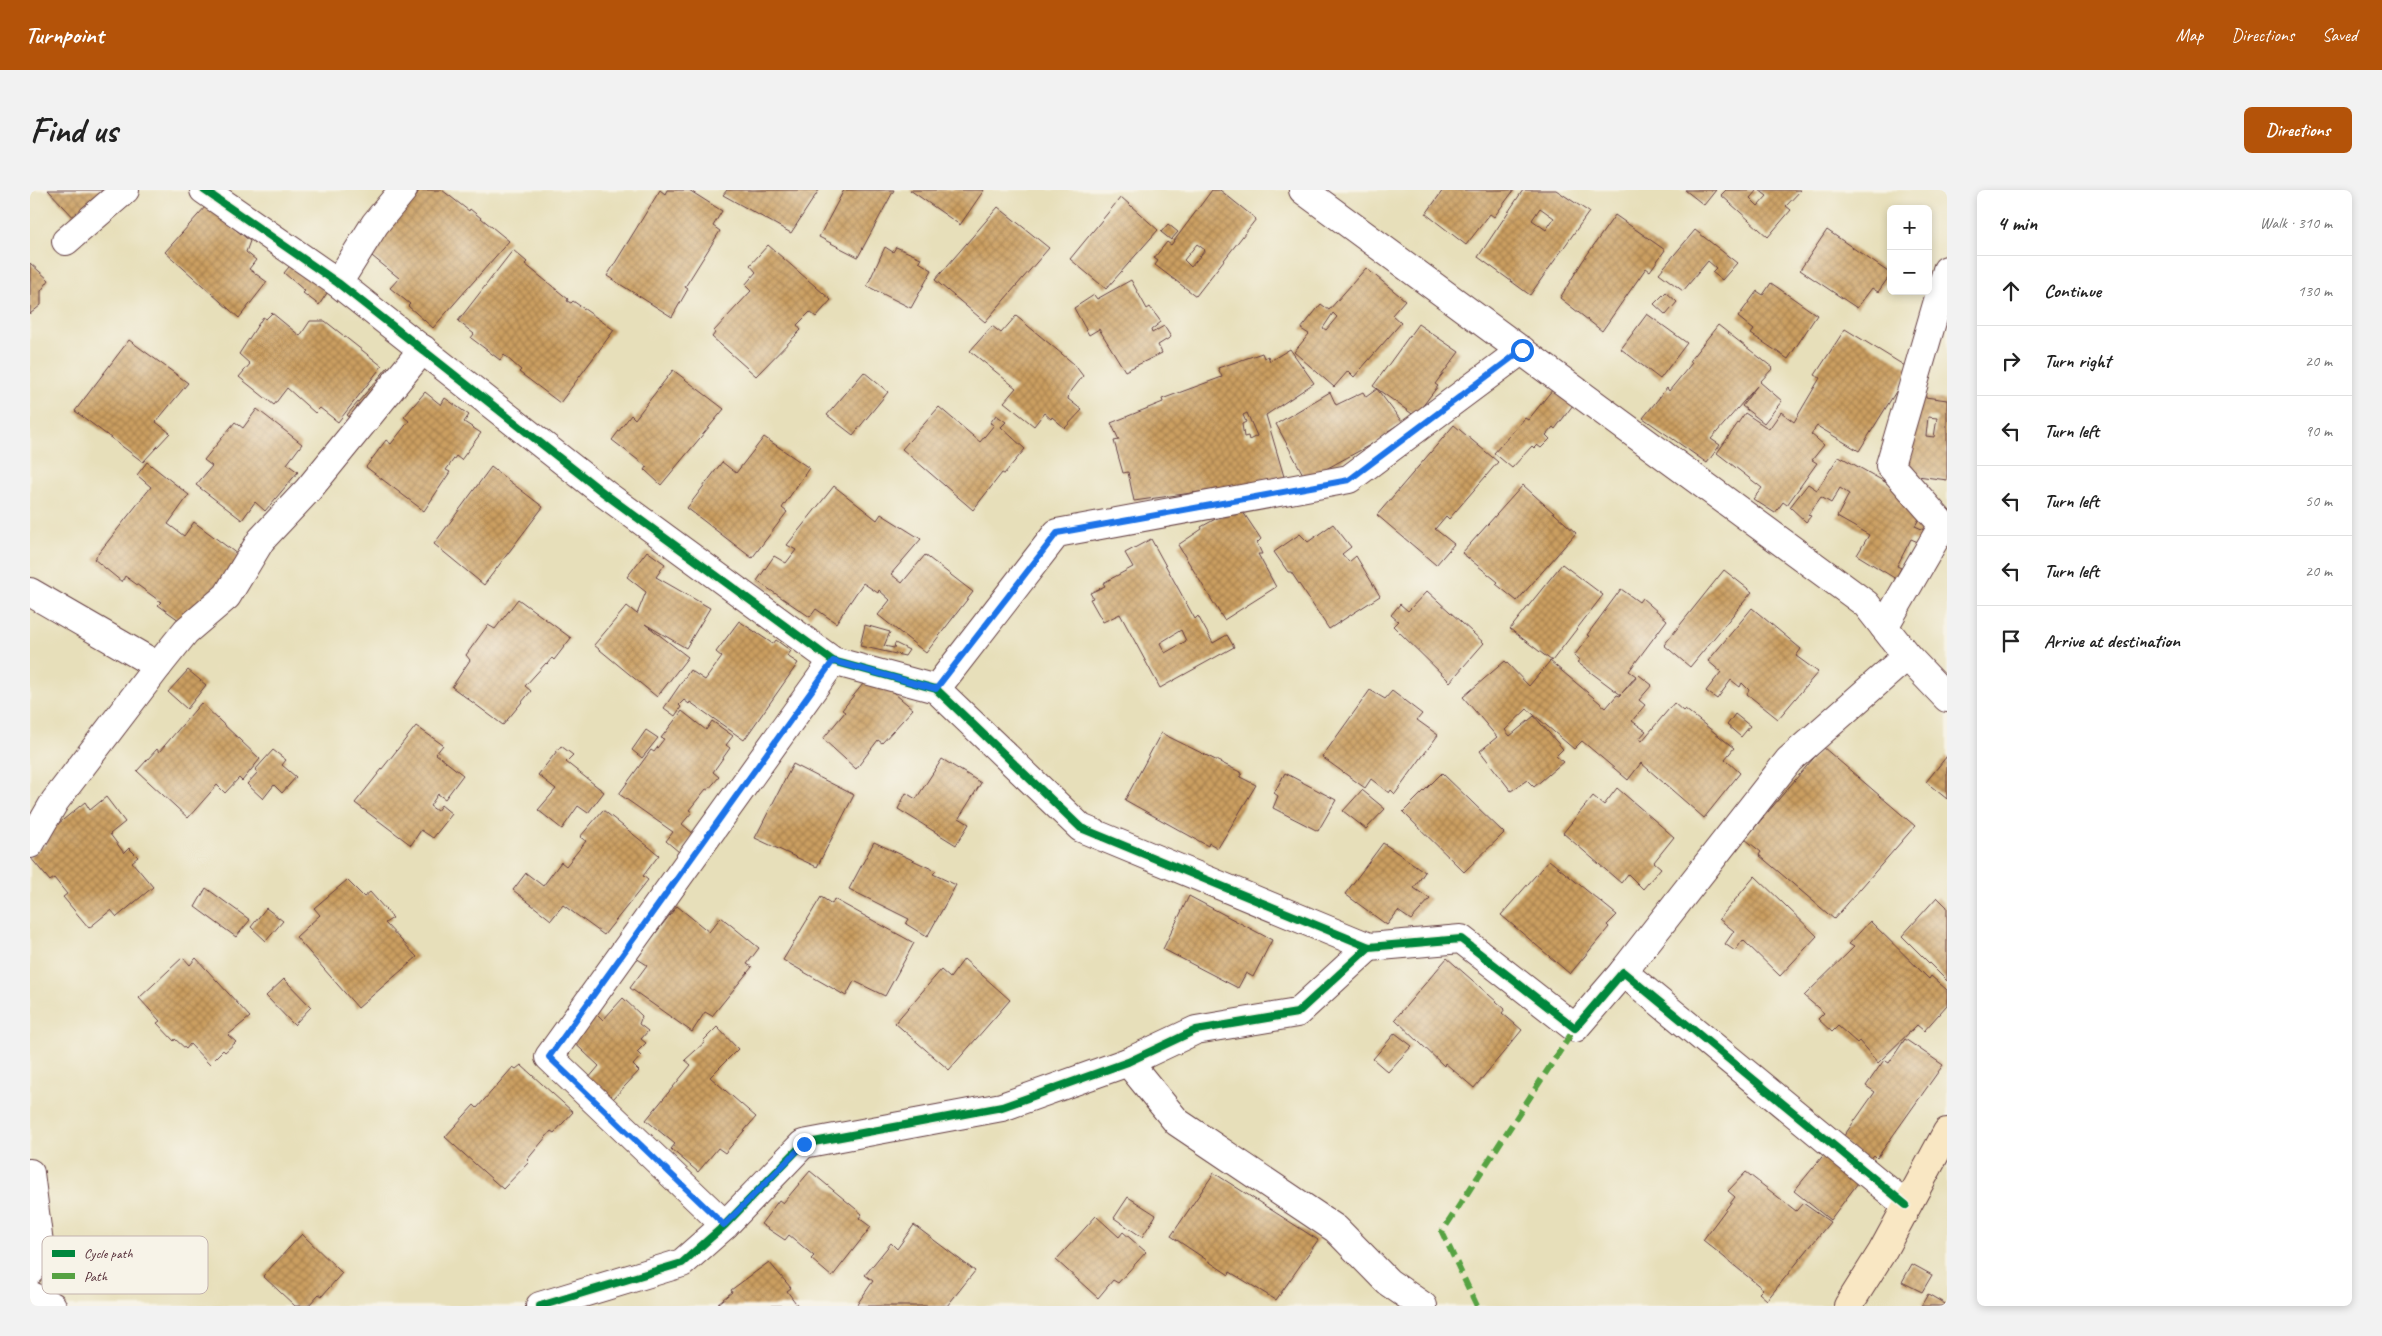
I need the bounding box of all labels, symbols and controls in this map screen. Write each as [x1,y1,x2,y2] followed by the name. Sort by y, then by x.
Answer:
[25,20,104,50] text: Turnpoint
[2176,24,2203,46] text: Map
[2231,24,2294,46] text: Directions
[2322,24,2357,46] text: Saved
[2244,107,2352,153] button: Directions
[30,108,117,153] text: Find us
[1887,205,1932,295] map controls
[1887,205,1932,250] button: +
[1997,210,2037,236] text: 4 min
[2260,213,2332,233] text: Walk · 310 m
[1887,250,1932,295] button: −
[1997,277,2025,305] icon: ahead
[2044,279,2101,303] text: Continue
[2298,281,2332,301] text: 130 m
[1511,339,1534,362] route start
[1997,347,2025,375] icon: right
[2044,349,2111,373] text: Turn right
[2305,351,2332,371] text: 20 m
[1997,417,2025,445] icon: left
[2044,419,2099,443] text: Turn left
[2305,421,2332,441] text: 90 m
[1997,487,2025,515] icon: left
[2044,489,2099,513] text: Turn left
[2305,491,2332,511] text: 50 m
[1997,557,2025,585] icon: left
[2044,559,2099,583] text: Turn left
[2305,561,2332,581] text: 20 m
[1997,627,2025,655] icon: arrive
[2044,629,2180,653] text: Arrive at destination
[793,1133,816,1156] route end
[42,1236,208,1294] legend
[84,1245,133,1262] text: Cycle path
[84,1268,108,1285] text: Path

